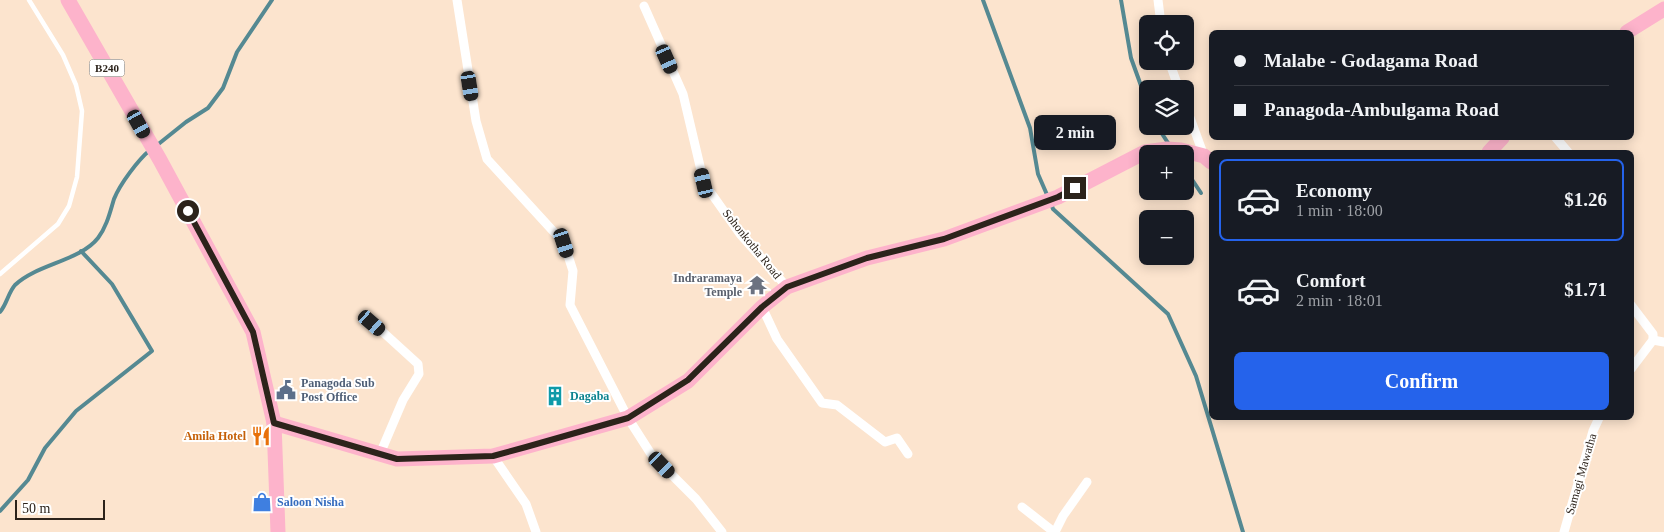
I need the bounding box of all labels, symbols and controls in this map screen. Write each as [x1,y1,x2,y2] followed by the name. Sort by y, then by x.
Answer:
[1139,15,1194,265] map controls
[1139,15,1194,70] button: locate
[654,42,679,76] car
[1264,50,1478,71] text: Malabe - Godagama Road
[90,59,124,76] road number: B240
[460,70,479,102] car
[1139,80,1194,135] button: layers
[1264,99,1499,120] text: Panagoda-Ambulgama Road
[125,107,152,141] car
[1034,116,1116,150] callout: 2 min
[1056,124,1094,141] text: 2 min
[1139,145,1194,200] button: +
[693,167,714,199] car
[1064,177,1086,199] route end
[1236,178,1281,223] icon: car
[1296,180,1372,201] text: Economy
[1564,189,1607,210] text: $1.26
[177,200,199,222] route start
[1296,202,1383,219] text: 1 min · 18:00
[720,206,784,282] street label: Sohonkotha Road
[1139,210,1194,265] button: −
[552,226,575,260] car
[1236,268,1281,313] icon: car
[1296,270,1366,291] text: Comfort
[673,271,743,299] place label: Indraramaya Temple
[746,274,768,296] temple icon: Indraramaya Temple
[1564,279,1607,300] text: $1.71
[1296,292,1383,309] text: 2 min · 18:01
[355,307,388,339] car
[1234,352,1609,410] button: Confirm
[301,376,375,404] place label: Panagoda Sub Post Office
[275,379,297,401] public building icon: Panagoda Sub Post Office
[544,385,566,407] building icon: Dagaba
[570,389,609,403] place label: Dagaba
[250,425,272,447] restaurant icon: Amila Hotel
[184,429,247,443] place label: Amila Hotel
[1563,431,1599,516] street label: Samagi Mawatha
[646,449,677,481] car
[251,491,273,513] shop icon: Saloon Nisha
[277,495,344,509] place label: Saloon Nisha
[15,497,105,520] scale bar
[22,501,50,516] text: 50 m

